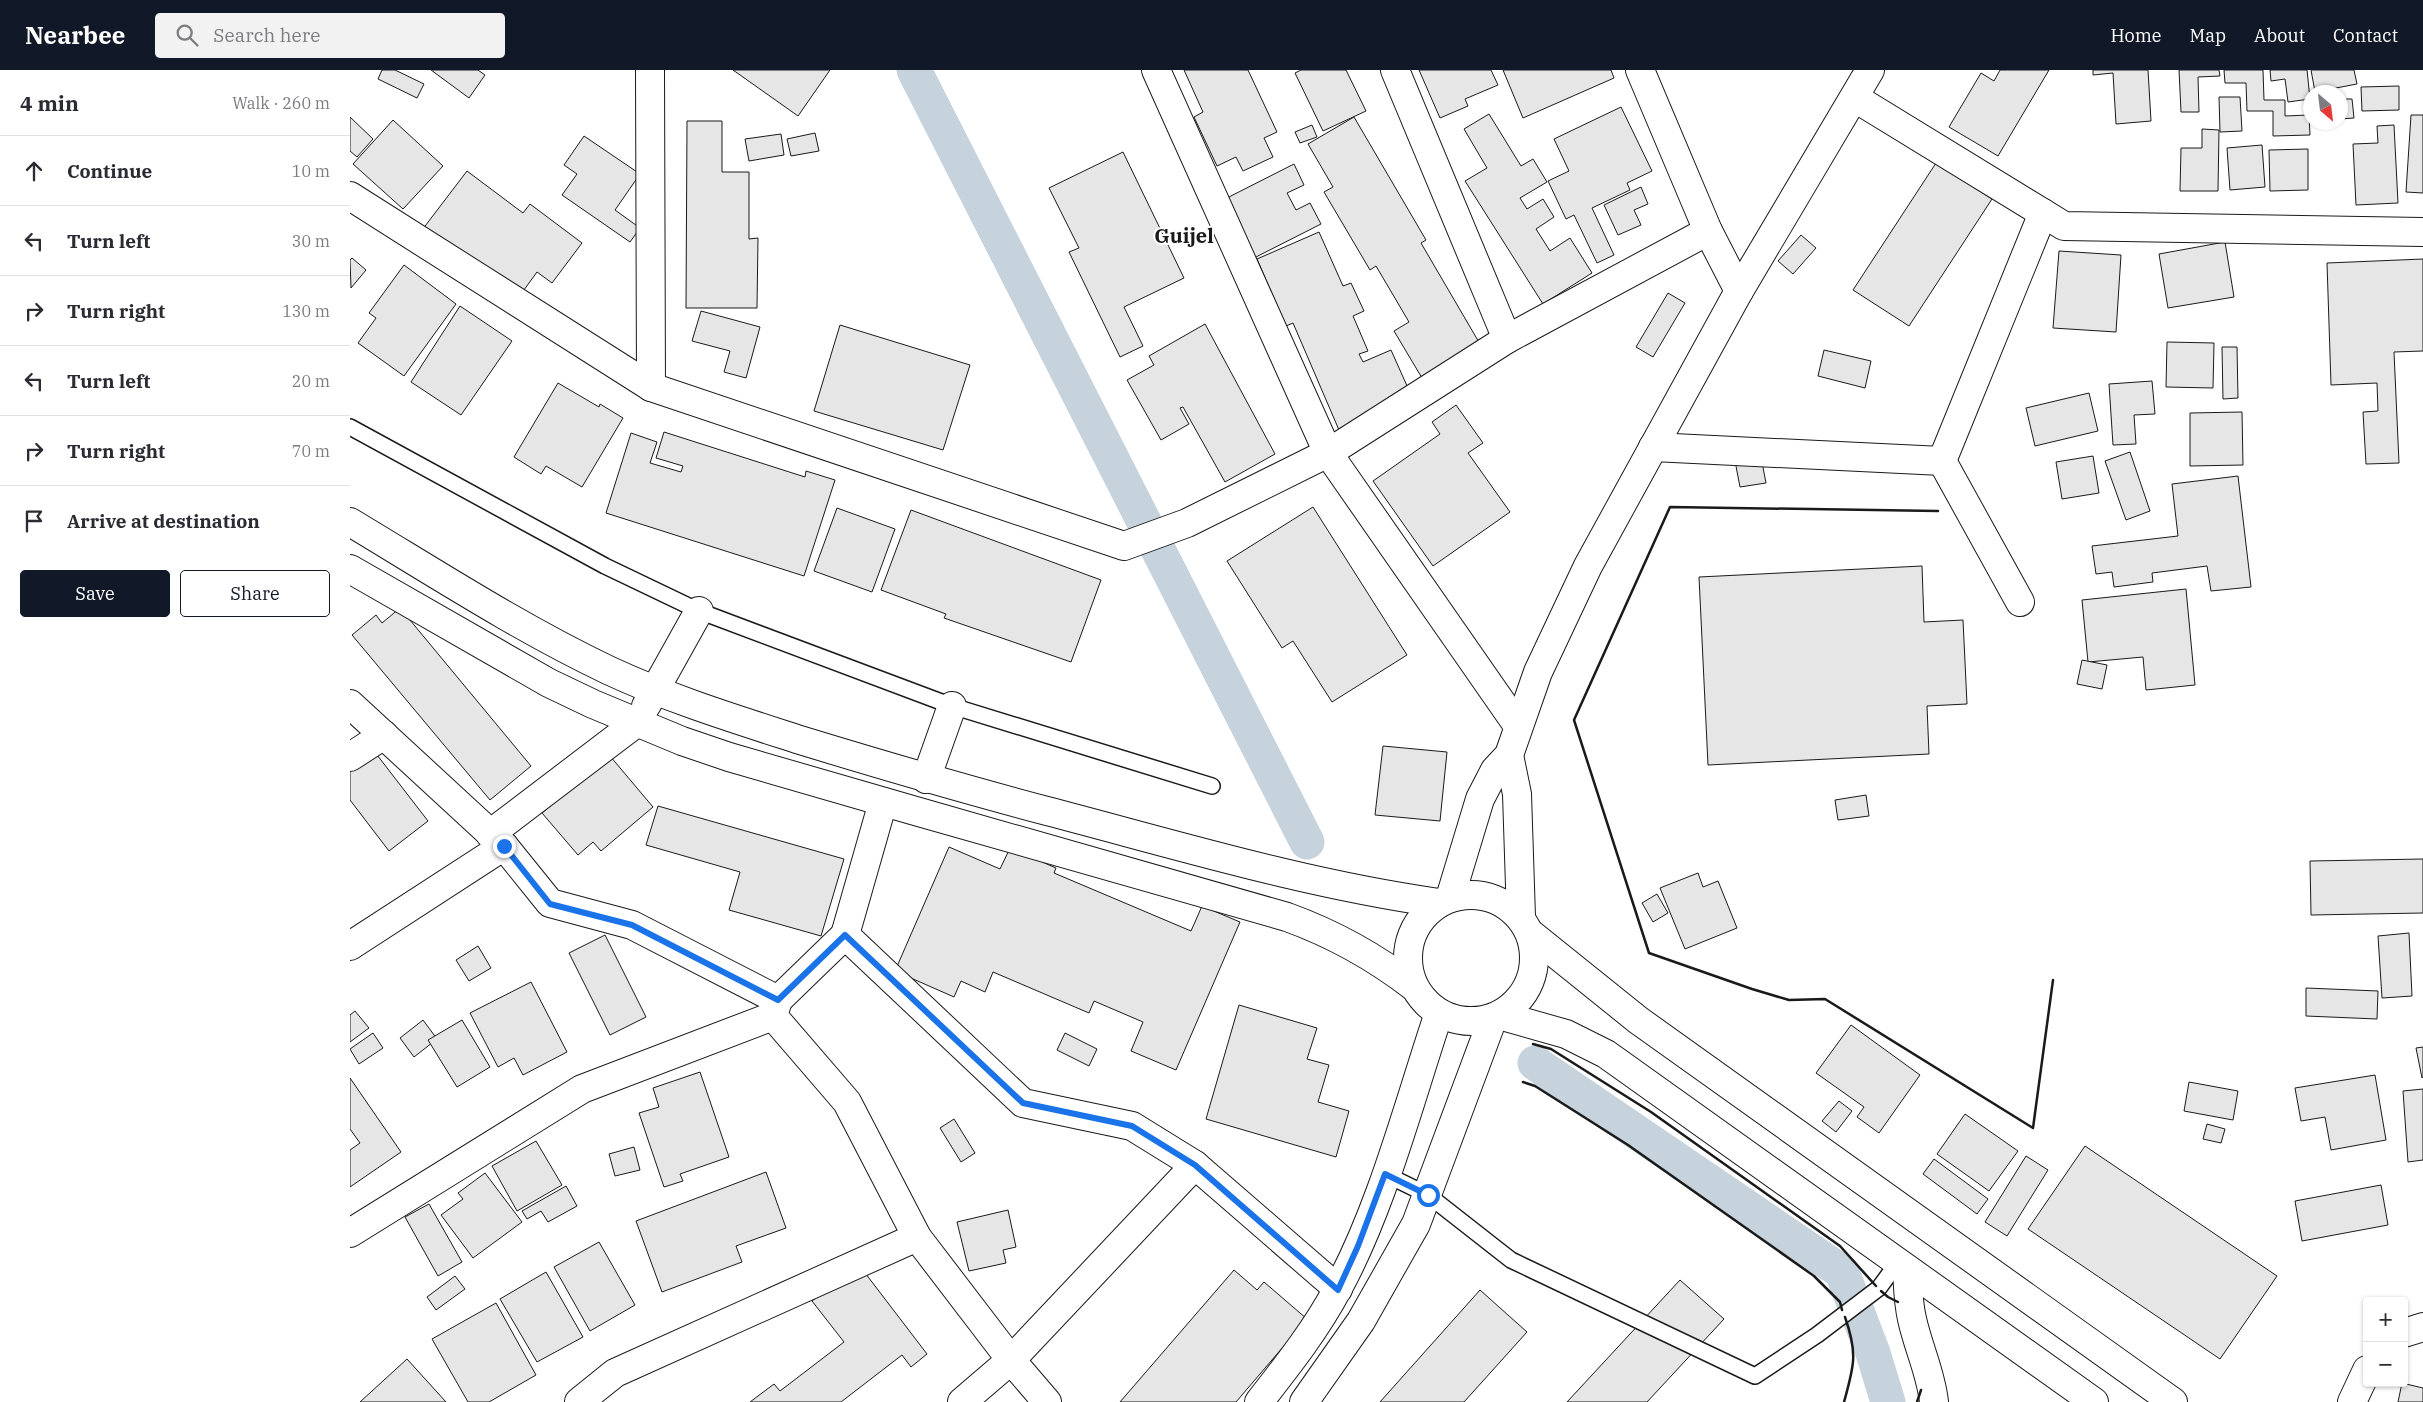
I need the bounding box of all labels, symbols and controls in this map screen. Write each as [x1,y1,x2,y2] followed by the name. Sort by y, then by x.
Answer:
[155,13,505,58] search box
[25,19,125,51] text: Nearbee
[173,21,201,49] icon: search
[213,23,320,47] text: Search here
[2110,24,2162,47] text: Home
[2190,24,2226,47] text: Map
[2254,24,2305,47] text: About
[2333,24,2398,47] text: Contact
[2303,85,2348,130] north arrow
[20,89,79,117] text: 4 min
[232,93,330,113] text: Walk · 260 m
[20,157,48,185] icon: ahead
[67,159,152,183] text: Continue
[292,161,330,181] text: 10 m
[1154,222,1214,249] district label: Guijel
[20,227,48,255] icon: left
[67,229,150,253] text: Turn left
[292,231,330,251] text: 30 m
[20,297,48,325] icon: right
[67,299,165,323] text: Turn right
[282,301,330,321] text: 130 m
[20,367,48,395] icon: left
[67,369,150,393] text: Turn left
[292,371,330,391] text: 20 m
[20,437,48,465] icon: right
[67,439,165,463] text: Turn right
[292,441,330,461] text: 70 m
[20,507,48,535] icon: arrive
[67,509,260,533] text: Arrive at destination
[20,570,170,617] button: Save
[180,570,330,617] button: Share
[493,835,516,858] route end
[1417,1184,1440,1207] route start
[2363,1297,2408,1387] map controls
[2363,1297,2408,1342] button: +
[2363,1342,2408,1387] button: −

